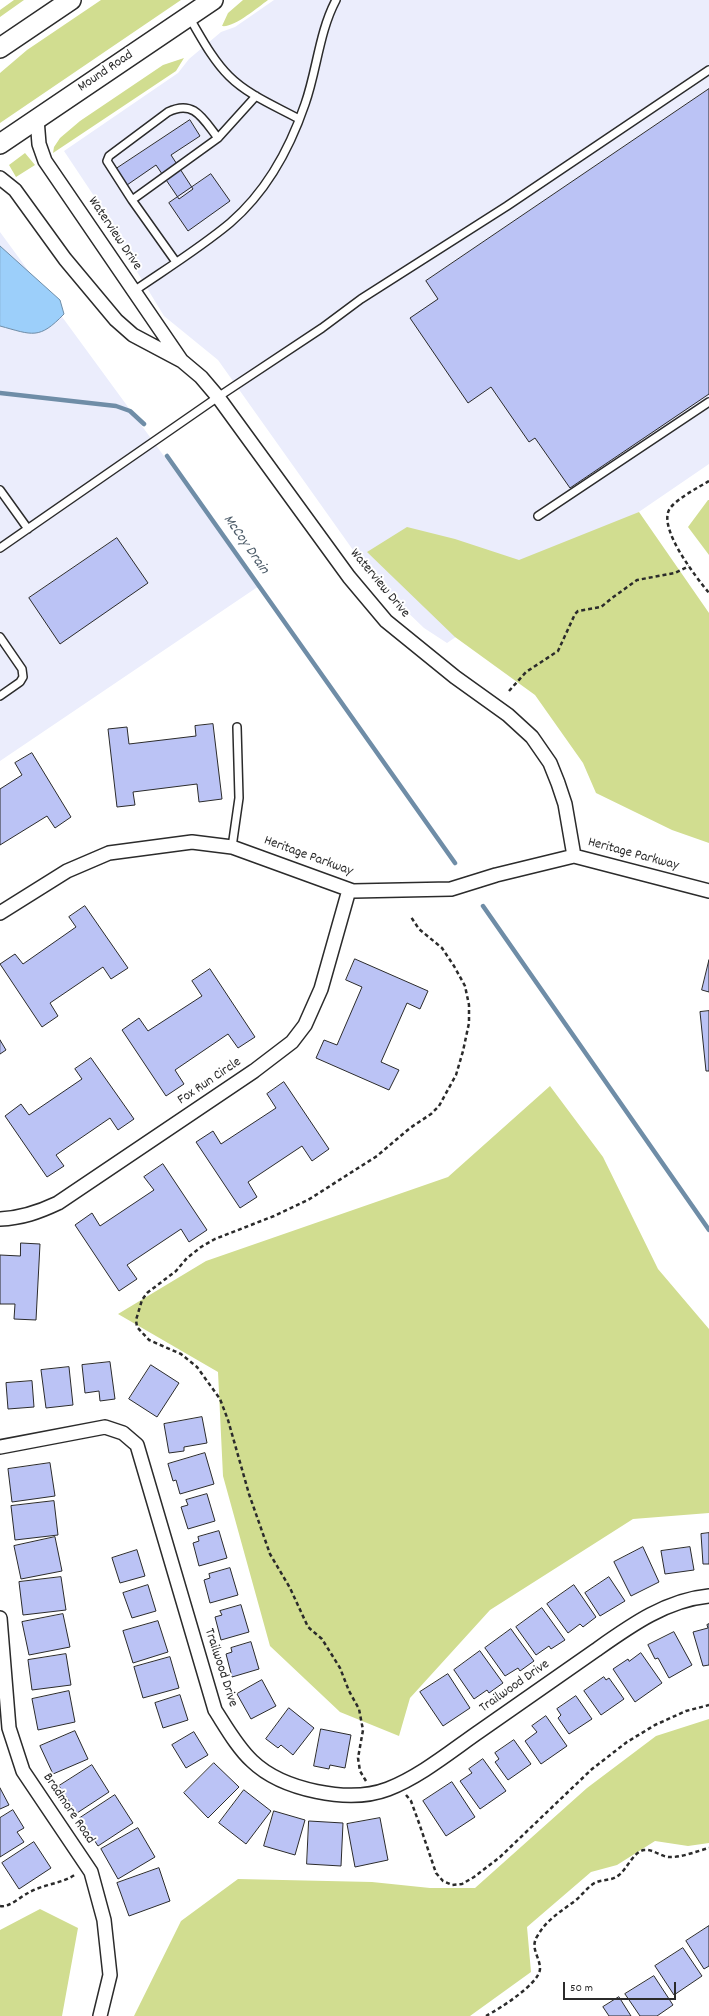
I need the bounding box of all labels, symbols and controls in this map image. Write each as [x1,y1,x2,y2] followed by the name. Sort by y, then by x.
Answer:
[75,47,137,97] street label: Mound Road
[83,194,145,274] street label: Waterview Drive
[218,512,272,578] water label: McCoy Drain
[345,546,413,622] street label: Waterview Drive
[261,833,355,881] street label: Heritage Parkway
[586,835,680,875] street label: Heritage Parkway
[175,1055,245,1109] street label: Fox Run Circle
[199,1627,241,1709] street label: Trailwood Drive
[477,1657,553,1717] street label: Trailwood Drive
[38,1770,98,1848] street label: Bradmore Road
[565,1974,678,2000] scale bar
[570,1980,593,1997] text: 50 m

